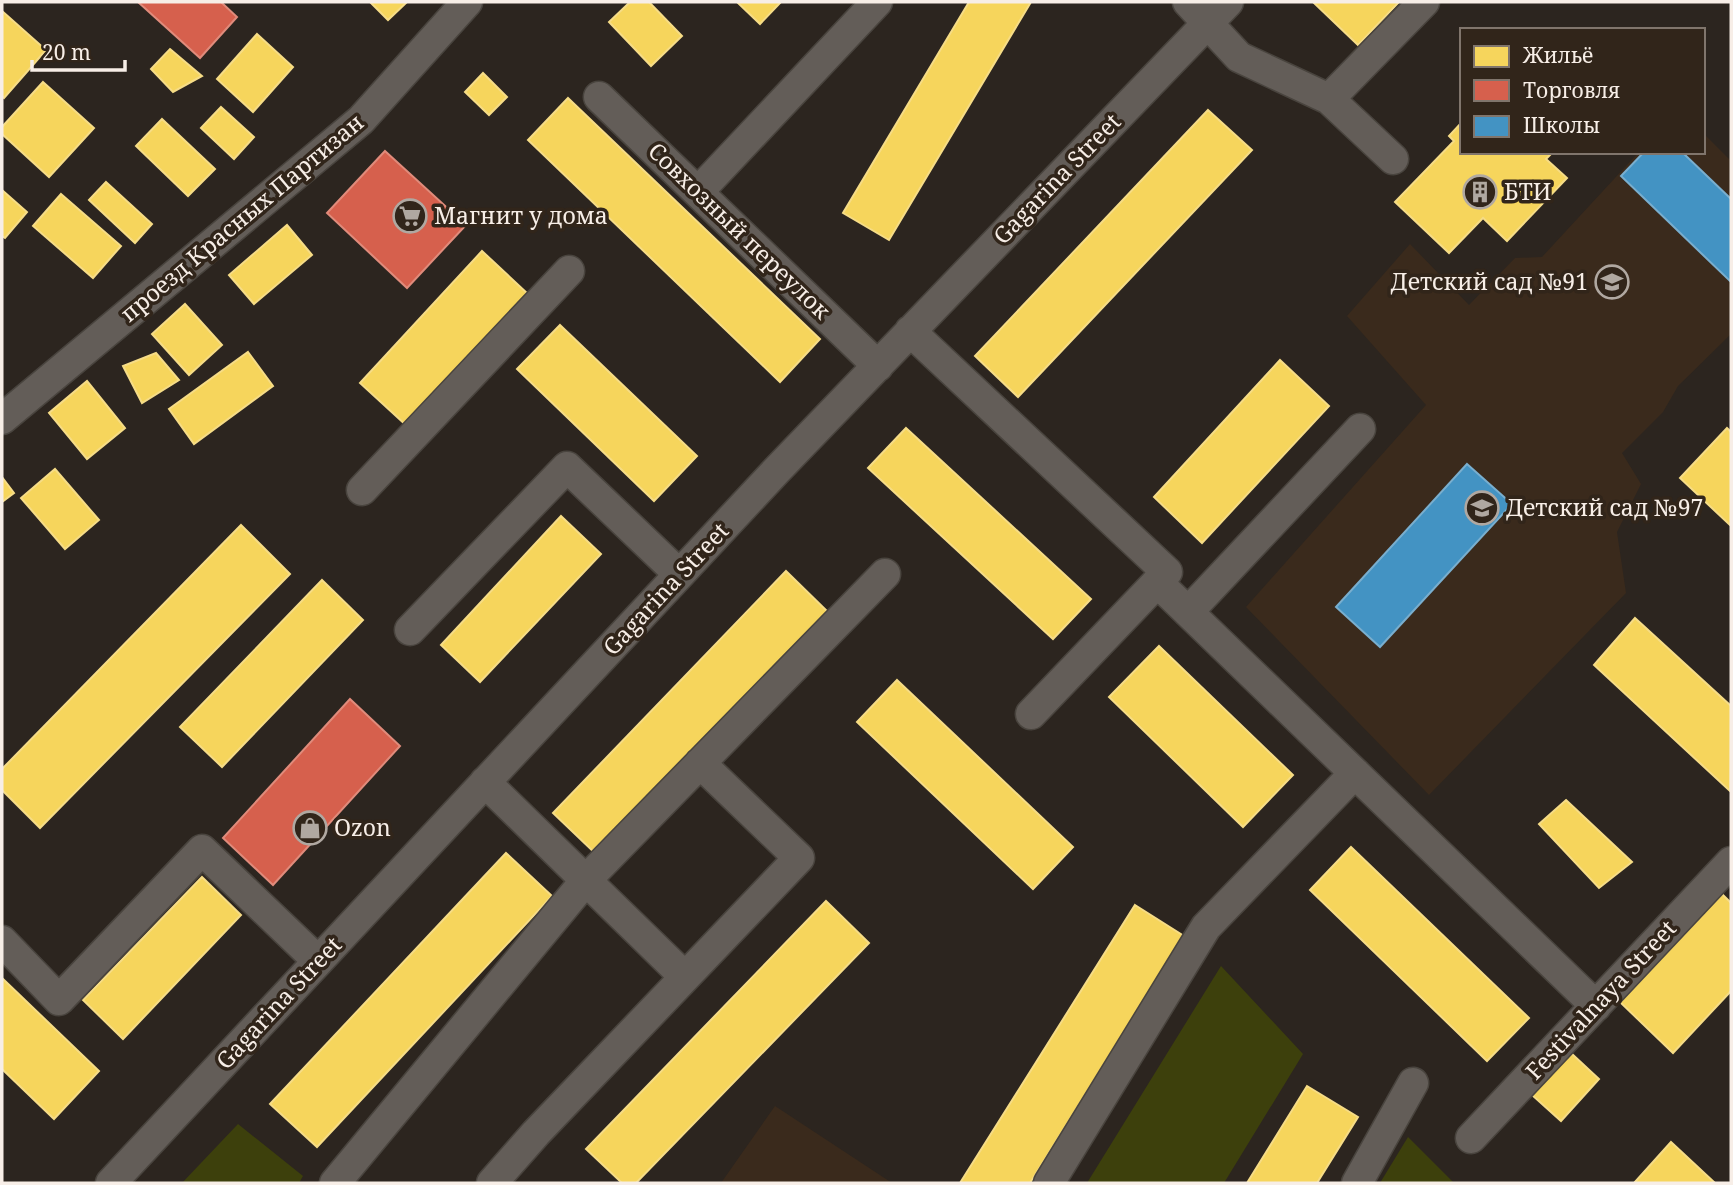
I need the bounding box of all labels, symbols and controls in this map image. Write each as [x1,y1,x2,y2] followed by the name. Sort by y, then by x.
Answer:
[32,28,124,72] scale bar
[1460,28,1705,154] legend
[42,38,91,66] text: 20 m
[1522,41,1593,69] text: Жильё
[1523,76,1620,104] text: Торговля
[113,106,370,329] street label: проезд Красных Партизан
[985,106,1127,251] street label: Gagarina Street
[1523,111,1600,139] text: Школы
[642,135,838,326] street label: Совхозный переулок
[1461,173,1499,211] building icon: БТИ
[1504,175,1551,207] place label: БТИ
[391,197,429,235] supermarket icon: Магнит у дома
[434,199,608,231] place label: Магнит у дома
[1593,263,1631,301] school or university icon: Детский сад №91
[1391,265,1588,297] place label: Детский сад №91
[1463,489,1501,527] school or university icon: Детский сад №97
[1506,491,1703,523] place label: Детский сад №97
[595,515,735,662] street label: Gagarina Street
[291,809,329,847] shop icon: Ozon
[334,811,391,843] place label: Ozon
[1518,912,1683,1086] street label: Festivalnaya Street
[208,929,348,1076] street label: Gagarina Street

